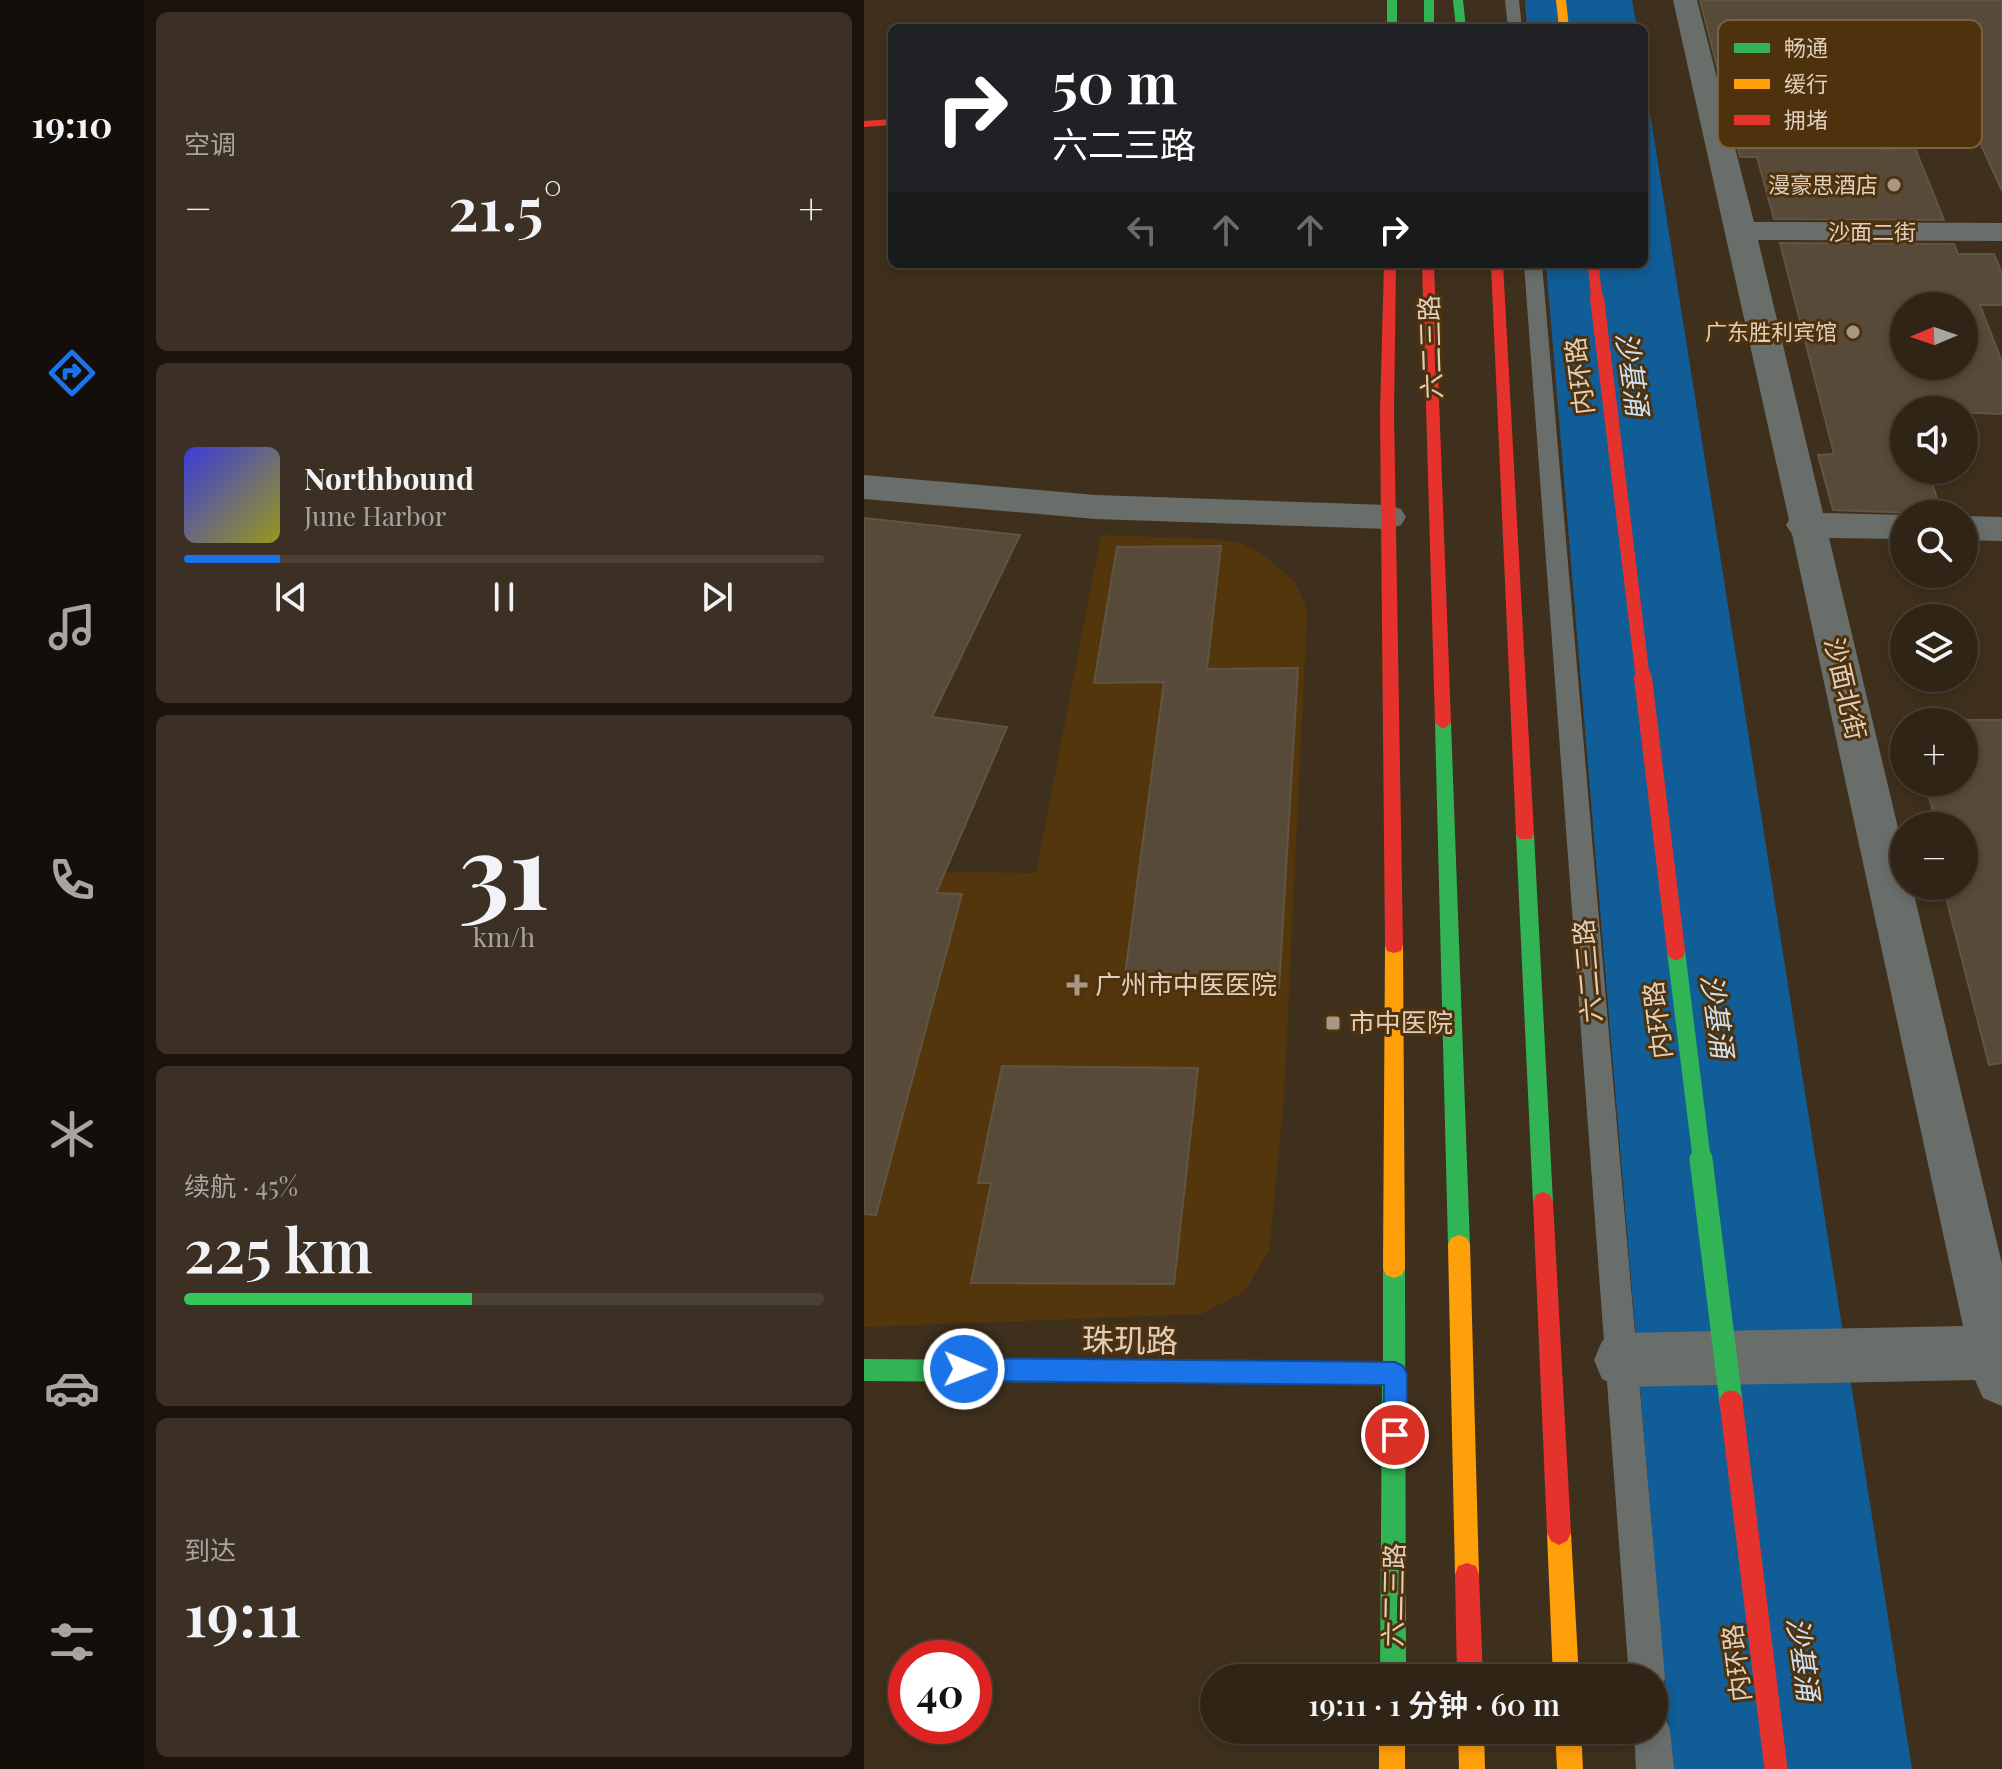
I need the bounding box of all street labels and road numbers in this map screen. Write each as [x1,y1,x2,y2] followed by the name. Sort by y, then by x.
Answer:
[1828,216,1916,246] street label: 沙面二街
[1410,294,1449,400] street label: 六二三路
[1556,335,1601,417] street label: 内环路
[1818,634,1875,743] street label: 沙面北街
[1565,918,1608,1024] street label: 六二三路
[1634,979,1679,1061] street label: 内环路
[1082,1316,1178,1361] street label: 珠玑路
[1374,1543,1411,1647] street label: 六二三路
[1713,1622,1758,1704] street label: 内环路

